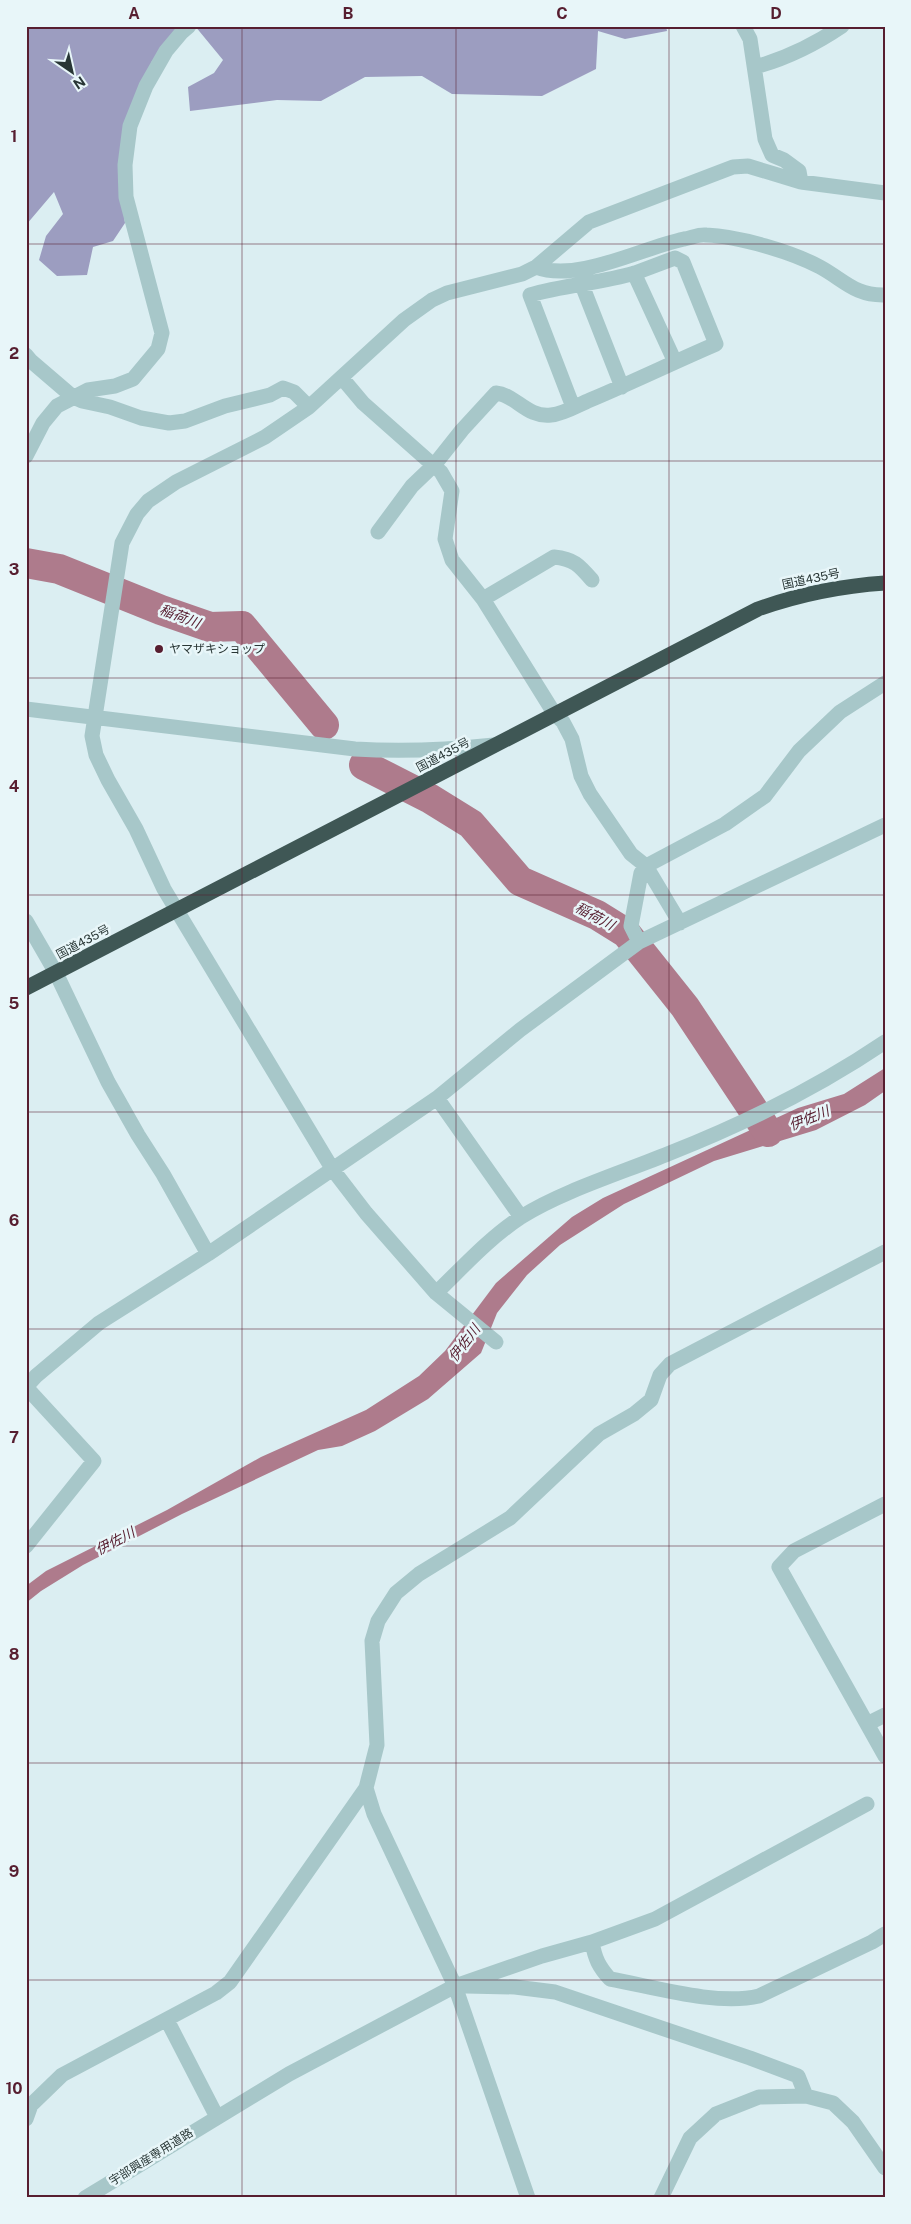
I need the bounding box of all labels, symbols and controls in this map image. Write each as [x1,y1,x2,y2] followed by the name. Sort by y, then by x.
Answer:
[128,4,140,23] text: A
[343,4,354,23] text: B
[556,4,568,23] text: C
[770,4,782,23] text: D
[48,48,98,98] north arrow
[70,73,88,92] text: N
[11,127,17,146] text: 1
[9,344,19,363] text: 2
[9,560,19,579] text: 3
[781,566,841,592] street label: 国道435号
[158,601,204,632] water label: 稲荷川
[169,642,265,656] place label: ヤマザキショップ
[153,643,165,655] marker: ヤマザキショップ
[414,735,472,775] street label: 国道435号
[9,777,20,796] text: 4
[573,899,619,934] water label: 稲荷川
[54,922,112,962] street label: 国道435号
[9,994,20,1013] text: 5
[787,1102,833,1133] water label: 伊佐川
[9,1211,19,1230] text: 6
[445,1320,484,1365] water label: 伊佐川
[9,1428,19,1447] text: 7
[93,1523,139,1558] water label: 伊佐川
[9,1645,20,1664] text: 8
[9,1862,19,1881] text: 9
[5,2079,23,2098] text: 10
[107,2126,195,2188] street label: 宇部興産専用道路

